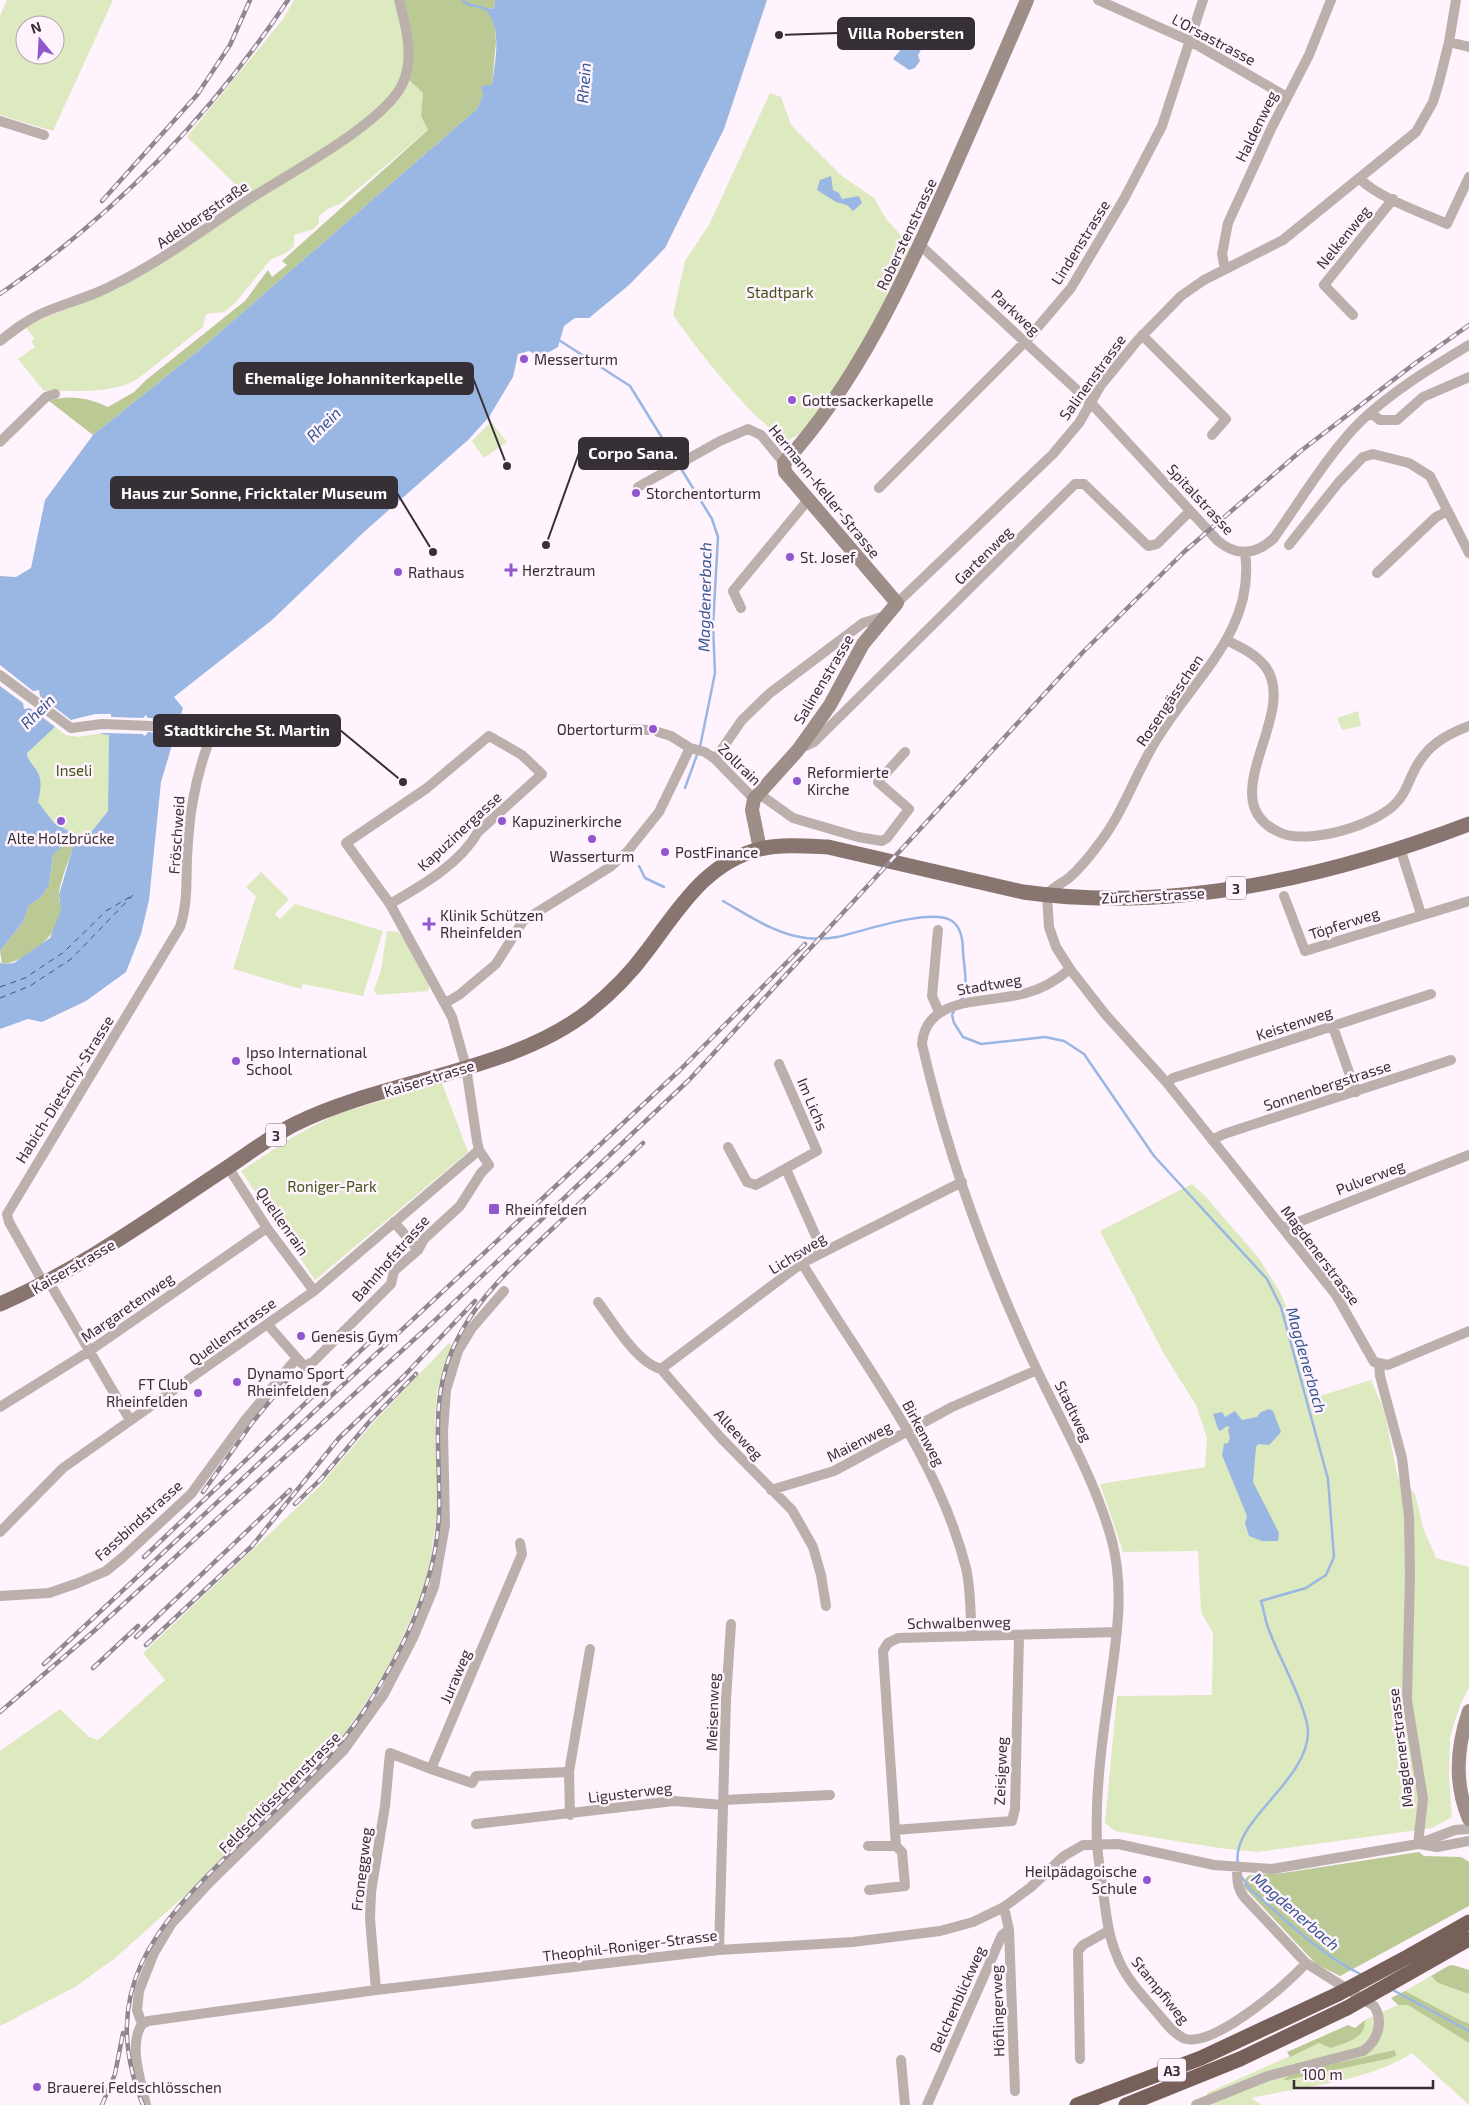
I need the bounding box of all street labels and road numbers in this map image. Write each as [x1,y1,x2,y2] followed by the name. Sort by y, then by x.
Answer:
[1169,9,1259,69] street label: L'Orsastrasse
[1231,87,1281,164] street label: Haldenweg
[872,175,940,293] street label: Roberstenstrasse
[153,177,251,251] street label: Adelbergstraße
[1047,196,1113,288] street label: Lindenstrasse
[1312,201,1374,272] street label: Nelkenweg
[988,285,1044,339] street label: Parkweg
[1055,331,1129,423] street label: Salinenstrasse
[766,421,884,561] street label: Hermann-Keller-Strasse
[1164,460,1238,538] street label: Spitalstrasse
[950,522,1016,588] street label: Gartenweg
[789,631,857,727] street label: Salinenstrasse
[1132,651,1206,749] street label: Rosengässchen
[715,739,765,789] street label: Zollrain
[413,787,505,875] street label: Kapuzinergasse
[164,795,188,875] street label: Fröschweid
[1226,876,1246,900] road number: 3
[1101,883,1205,907] street label: Zürcherstrasse
[1307,903,1382,943] street label: Töpferweg
[955,969,1023,999] street label: Stadtweg
[1254,1002,1335,1044] street label: Keistenweg
[11,1012,117,1166] street label: Habich-Dietschy-Strasse
[382,1056,476,1100] street label: Kaiserstrasse
[1261,1056,1393,1114] street label: Sonnenbergstrasse
[794,1075,832,1133] street label: Im Lichs
[266,1124,286,1146] road number: 3
[1333,1155,1408,1198] street label: Pulverweg
[252,1183,313,1259] street label: Quellenrain
[1278,1202,1364,1308] street label: Magdenerstrasse
[348,1211,432,1305] street label: Bahnhofstrasse
[765,1228,829,1278] street label: Lichsweg
[28,1235,118,1297] street label: Kaiserstrasse
[77,1268,177,1346] street label: Margaretenweg
[185,1293,280,1369] street label: Quellenstrasse
[1052,1378,1097,1445] street label: Stadtweg
[899,1397,949,1470] street label: Birkenweg
[711,1405,768,1464] street label: Alleeweg
[823,1417,895,1465] street label: Maienweg
[90,1476,186,1564] street label: Fassbindstrasse
[907,1612,1012,1632] street label: Schwalbenweg
[436,1646,475,1706] street label: Juraweg
[702,1672,722,1751] street label: Meisenweg
[1384,1687,1416,1809] street label: Magdenerstrasse
[214,1727,344,1857] street label: Feldschlösschenstrasse
[990,1736,1010,1806] street label: Zeisigweg
[587,1778,674,1806] street label: Ligusterweg
[347,1825,375,1912] street label: Froneggweg
[542,1925,718,1965] street label: Theophil-Roniger-Strasse
[925,1942,989,2055] street label: Belchenblickweg
[1128,1952,1194,2028] street label: Stampfiweg
[986,1964,1008,2057] street label: Höflingerweg
[1158,2058,1186,2082] road number: A3

